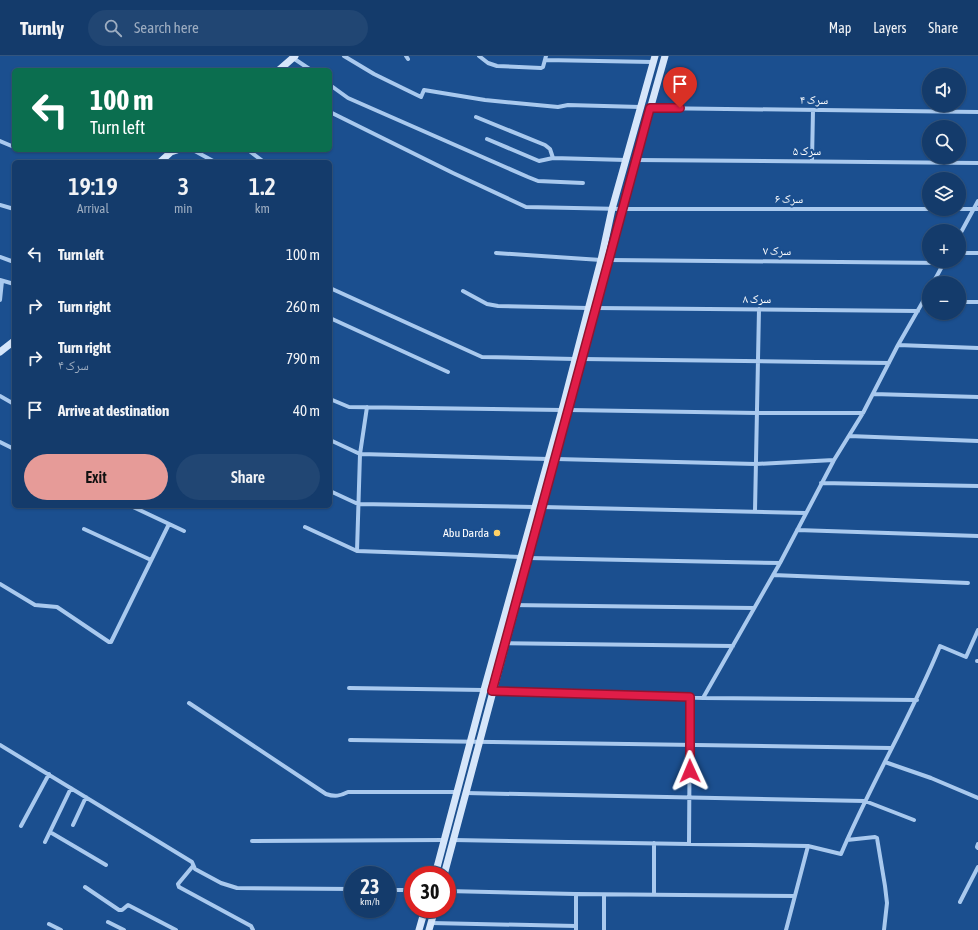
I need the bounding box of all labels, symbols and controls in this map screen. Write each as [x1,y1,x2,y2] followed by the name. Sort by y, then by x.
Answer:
[88,10,368,46] search box
[20,17,64,39] text: Turnly
[102,17,124,39] icon: search
[134,19,199,36] text: Search here
[829,20,851,36] text: Map
[873,20,906,36] text: Layers
[928,20,958,36] text: Share
[663,67,697,108] pin
[922,68,966,320] map controls
[922,68,966,112] button: sound
[669,73,691,95] icon: arrive
[24,84,76,136] icon: left
[90,84,153,116] text: 100 m
[800,93,828,107] street label: سرک ۴
[90,117,145,138] text: Turn left
[922,120,966,164] button: search
[793,144,821,158] street label: سرک ۵
[922,172,966,216] button: layers
[68,173,118,200] text: 19:19
[178,173,189,200] text: 3
[249,173,276,200] text: 1.2
[775,192,803,206] street label: سرک ۶
[77,201,109,216] text: Arrival
[174,201,193,216] text: min
[255,201,270,216] text: km
[922,224,966,268] button: +
[24,243,46,265] icon: left
[763,244,791,258] street label: سرک ۷
[58,246,104,263] text: Turn left
[286,246,320,263] text: 100 m
[922,276,966,320] button: −
[743,292,771,306] street label: سرک ۸
[24,295,46,317] icon: right
[58,298,111,315] text: Turn right
[286,298,320,315] text: 260 m
[58,339,111,356] text: Turn right
[24,347,46,369] icon: right
[286,350,320,367] text: 790 m
[58,358,89,373] text: سرک ۴
[24,399,46,421] icon: arrive
[58,402,169,419] text: Arrive at destination
[293,402,320,419] text: 40 m
[24,454,168,500] button: Exit
[176,454,320,500] button: Share
[443,526,489,540] place label: Abu Darda
[492,528,502,538] marker: Abu Darda
[669,750,711,792] position arrow
[404,866,456,918] speed limit sign: 30
[361,875,379,898] text: 23
[360,896,380,907] text: km/h

